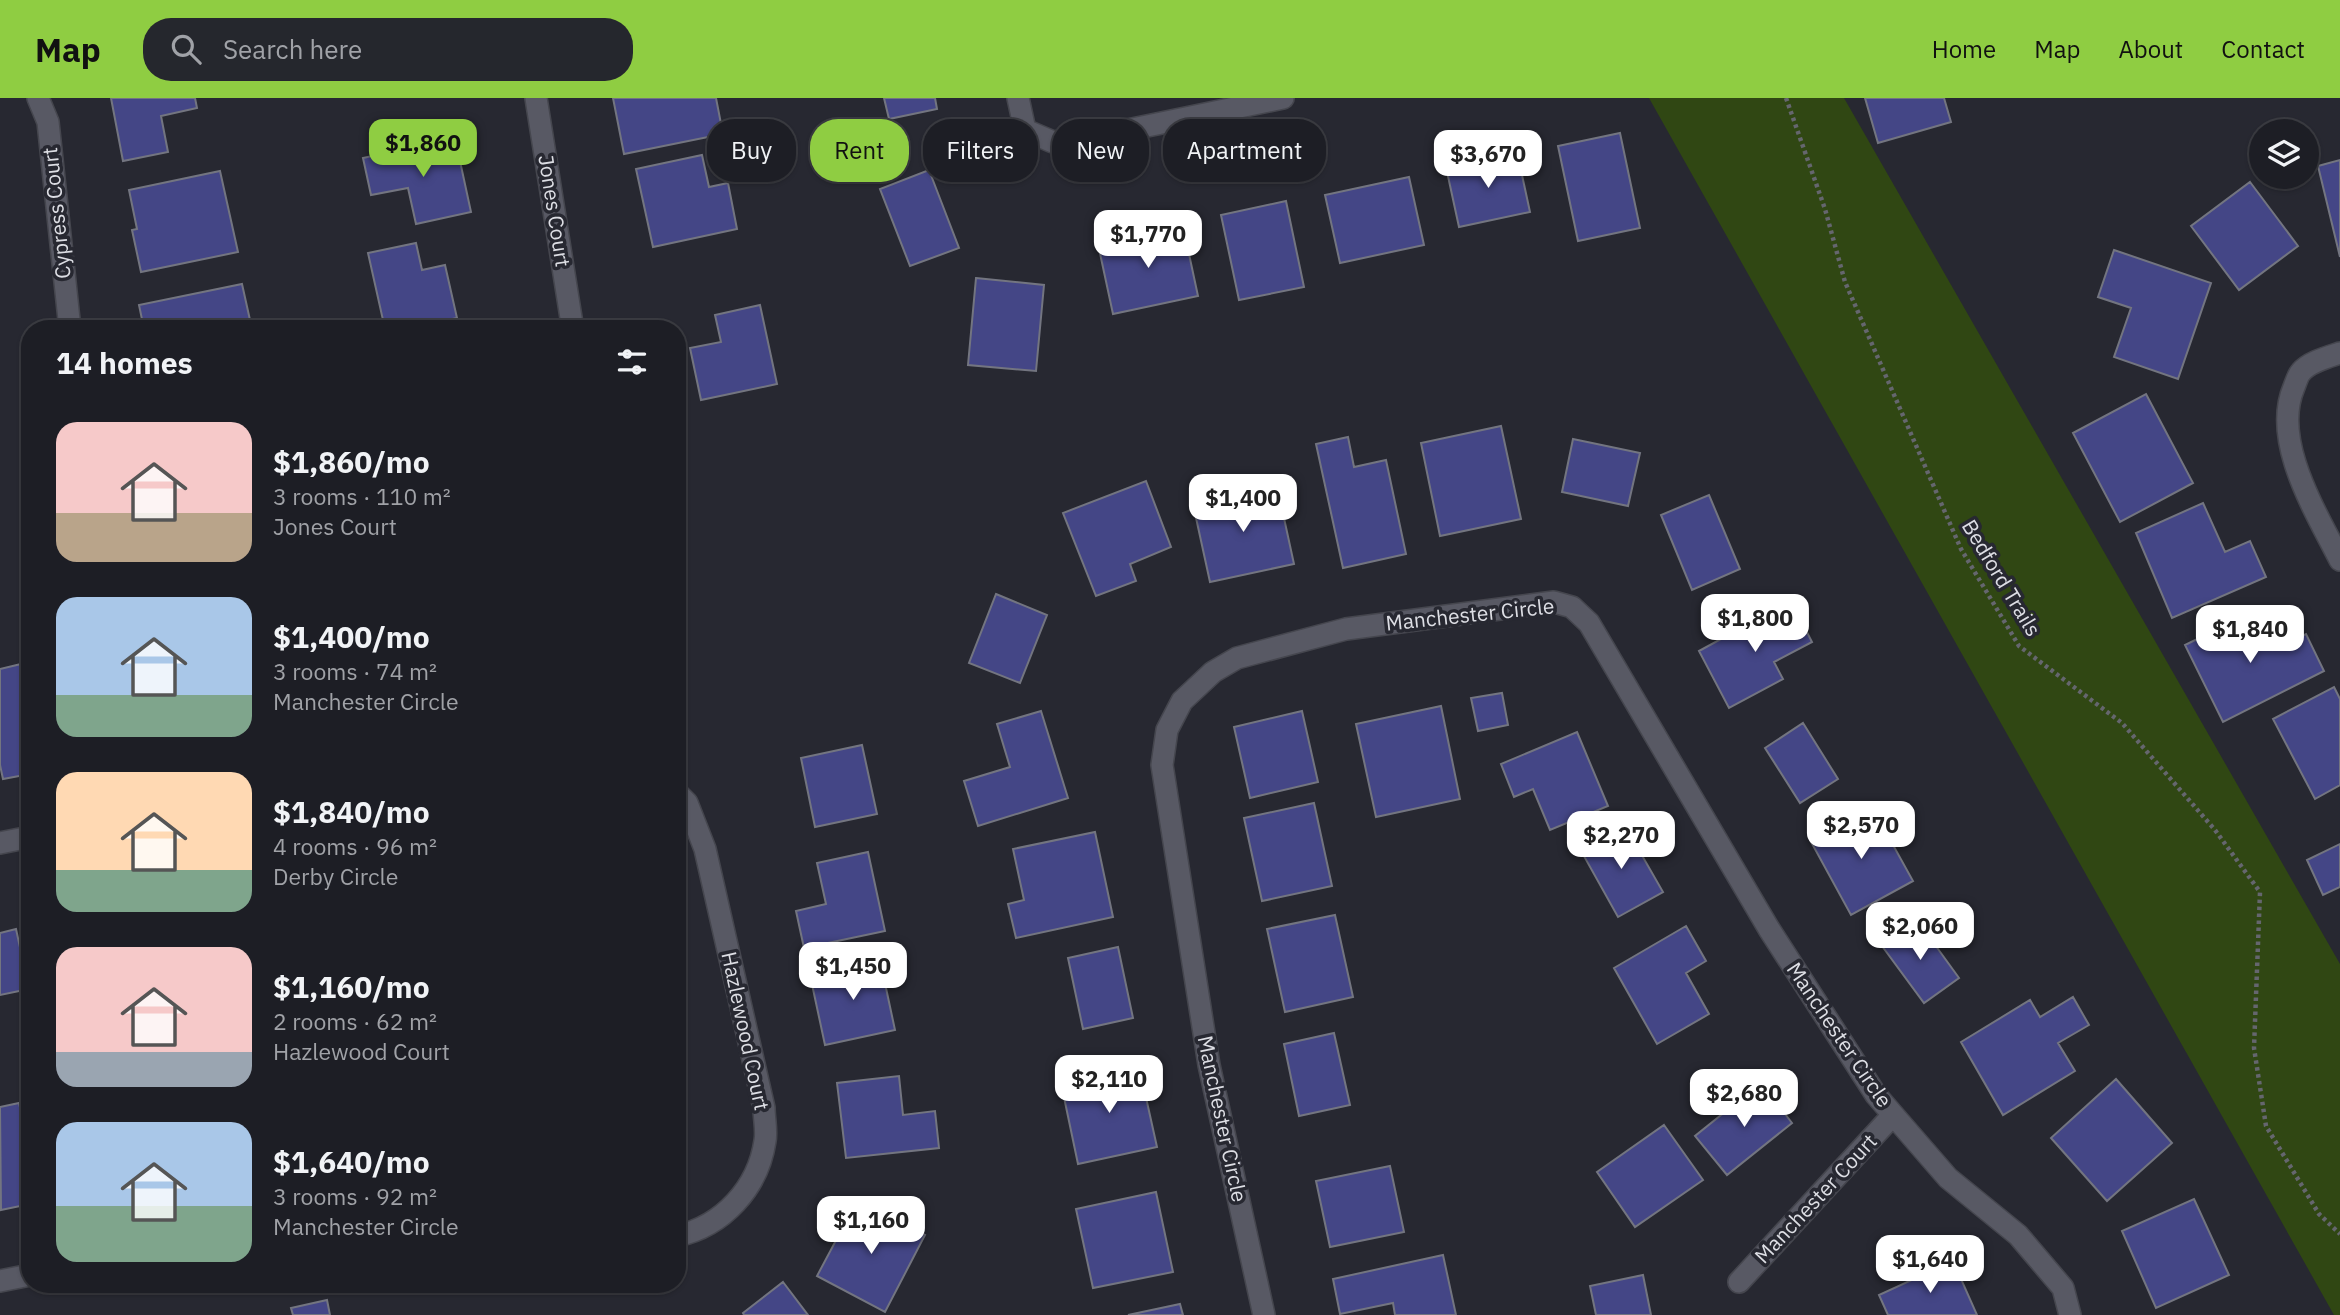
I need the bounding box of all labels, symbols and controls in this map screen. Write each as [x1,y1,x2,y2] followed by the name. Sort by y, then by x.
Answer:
[143,18,633,81] search box
[35,28,101,71] text: Map
[167,30,205,68] icon: search
[223,32,362,66] text: Search here
[1932,33,1996,65] text: Home
[2034,33,2080,65] text: Map
[2118,33,2183,65] text: About
[2221,33,2305,65] text: Contact
[707,119,796,182] chip: Buy
[810,119,909,182] chip: Rent
[923,119,1038,182] chip: Filters
[1052,119,1149,182] chip: New
[1163,119,1326,182] chip: Apartment
[2249,119,2319,189] map controls
[2249,119,2319,189] button: layers
[366,120,480,179] pin: $1,860
[385,127,461,157] text: $1,860
[1431,130,1545,190] pin: $3,670
[1450,138,1526,168] text: $3,670
[35,146,77,280] street label: Cypress Court
[532,153,578,269] street label: Jones Court
[1091,211,1205,270] pin: $1,770
[1110,218,1186,248] text: $1,770
[56,343,193,382] text: 14 homes
[613,343,651,381] icon: filters
[273,442,430,481] text: $1,860/mo
[112,450,196,534] icon: home
[1186,474,1300,534] pin: $1,400
[273,481,451,511] text: 3 rooms · 110 m²
[1205,482,1281,512] text: $1,400
[273,511,397,541] text: Jones Court
[1956,514,2048,641] street label: Bedford Trails
[1384,591,1556,637] street label: Manchester Circle
[1698,594,1812,654] pin: $1,800
[1717,602,1793,632] text: $1,800
[2193,606,2307,665] pin: $1,840
[2212,613,2288,643] text: $1,840
[273,617,430,656] text: $1,400/mo
[112,625,196,709] icon: home
[273,656,437,686] text: 3 rooms · 74 m²
[273,686,459,716] text: Manchester Circle
[273,792,430,831] text: $1,840/mo
[112,800,196,884] icon: home
[1804,802,1918,861] pin: $2,570
[1823,809,1899,839] text: $2,570
[1564,812,1678,871] pin: $2,270
[1583,819,1659,849] text: $2,270
[273,831,437,861] text: 4 rooms · 96 m²
[273,861,398,891] text: Derby Circle
[1863,902,1977,962] pin: $2,060
[1882,910,1958,940] text: $2,060
[796,942,910,1002] pin: $1,450
[715,949,776,1113] street label: Hazlewood Court
[815,950,891,980] text: $1,450
[1781,956,1899,1113] street label: Manchester Circle
[273,967,430,1006] text: $1,160/mo
[112,975,196,1059] icon: home
[273,1006,437,1036] text: 2 rooms · 62 m²
[1192,1033,1254,1205] street label: Manchester Circle
[273,1036,450,1066] text: Hazlewood Court
[1052,1056,1166,1115] pin: $2,110
[1071,1063,1147,1093] text: $2,110
[1687,1070,1801,1129] pin: $2,680
[1706,1077,1782,1107] text: $2,680
[1748,1127,1883,1269] street label: Manchester Court
[273,1142,430,1181] text: $1,640/mo
[112,1150,196,1234] icon: home
[273,1181,437,1211] text: 3 rooms · 92 m²
[814,1196,928,1256] pin: $1,160
[833,1204,909,1234] text: $1,160
[273,1211,459,1241] text: Manchester Circle
[1873,1236,1987,1295] pin: $1,640
[1892,1243,1968,1273] text: $1,640

